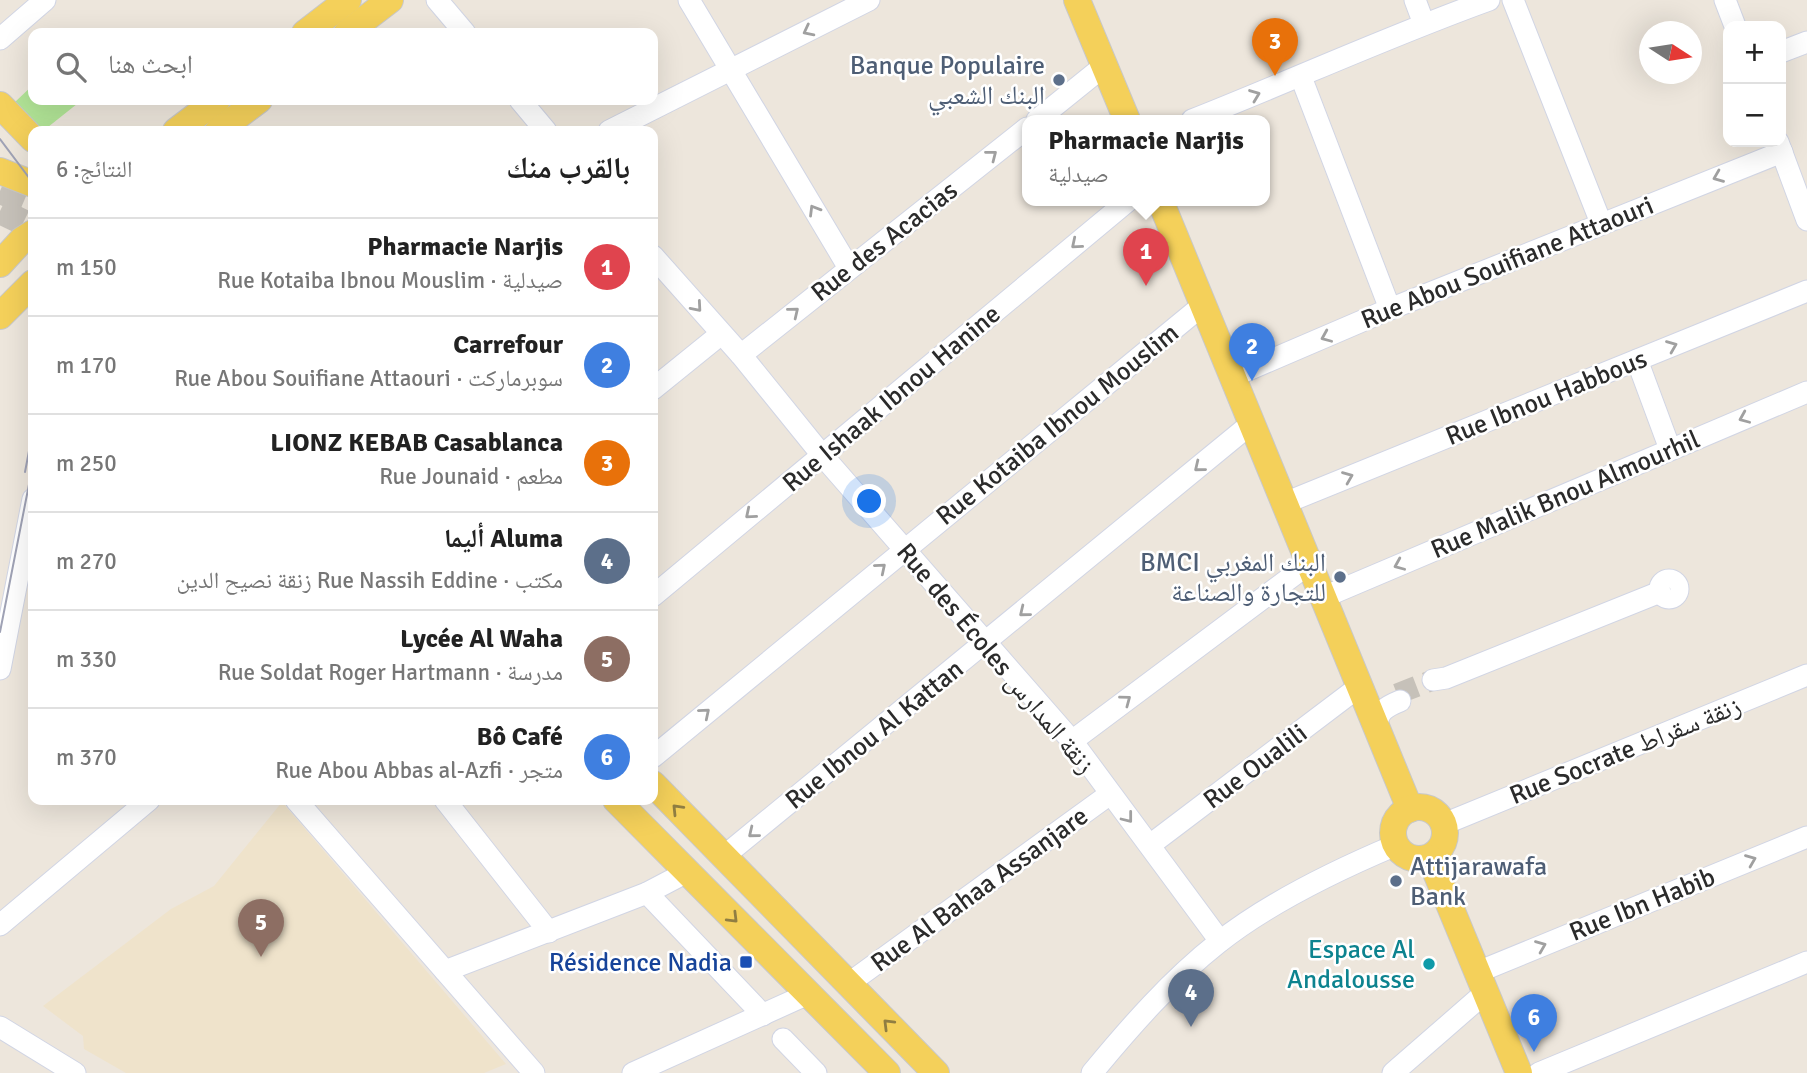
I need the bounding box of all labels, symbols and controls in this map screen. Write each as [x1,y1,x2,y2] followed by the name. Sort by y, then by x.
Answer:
[1252,18,1298,76] pin: 3
[1639,21,1702,84] north arrow
[1723,21,1786,147] map controls
[1723,21,1786,84] button: +
[803,22,815,36] one-way arrow
[28,28,658,105] search box
[52,48,90,86] icon: search
[108,49,193,81] text: ابحث هنا
[850,50,1045,116] place label: Banque Populaire البنك الشعبي
[1051,72,1067,88] marker: Banque Populaire البنك الشعبي
[1723,84,1786,147] button: −
[1249,89,1261,103] one-way arrow
[1022,115,1270,206] popup
[1048,125,1244,157] text: Pharmacie Narjis
[506,150,630,187] text: بالقرب منك
[984,151,996,164] one-way arrow
[56,155,132,184] text: النتائج: 6
[1048,160,1109,189] text: صيدلية
[1713,168,1725,182] one-way arrow
[805,175,964,309] street label: Rue des Acacias
[1356,190,1658,336] street label: Rue Abou Souifiane Attaouri
[810,204,823,217] one-way arrow
[1123,228,1169,286] pin: 1
[367,231,563,263] text: Pharmacie Narjis
[1071,236,1084,248] one-way arrow
[56,253,117,282] text: 150 m
[601,253,613,282] text: 1
[217,266,563,295] text: صيدلية · Rue Kotaiba Ibnou Mouslim
[776,298,1007,499] street label: Rue Ishaak Ibnou Hanine
[689,299,702,312] one-way arrow
[787,308,799,321] one-way arrow
[930,317,1185,532] street label: Rue Kotaiba Ibnou Mouslim
[1229,323,1275,381] pin: 2
[1321,328,1333,342] one-way arrow
[453,329,563,361] text: Carrefour
[1666,340,1678,354] one-way arrow
[1441,343,1652,453] street label: Rue Ibnou Habbous
[56,351,117,380] text: 170 m
[601,351,613,380] text: 2
[174,364,563,393] text: سوبرماركت · Rue Abou Souifiane Attaouri
[1739,410,1751,424] one-way arrow
[1426,424,1705,566] street label: Rue Malik Bnou Almourhil
[270,427,563,459] text: LIONZ KEBAB Casablanca
[56,449,117,478] text: 250 m
[601,449,613,478] text: 3
[1195,459,1208,471] one-way arrow
[379,462,563,491] text: مطعم · Rue Jounaid
[1341,471,1353,485] one-way arrow
[852,484,886,518] your location
[746,506,758,519] one-way arrow
[444,523,563,555] text: Aluma أليما
[889,537,1101,781] street label: Rue des Écoles زنقة المدارس
[56,547,117,576] text: 270 m
[601,547,613,576] text: 4
[1140,547,1326,609] place label: BMCI البنك المغربي للتجارة والصناعة
[1394,557,1407,571] one-way arrow
[872,564,885,576] one-way arrow
[177,566,563,595] text: مكتب · Rue Nassih Eddine زنقة نصيح الدين
[1332,569,1348,585] marker: BMCI البنك المغربي للتجارة والصناعة
[1019,603,1031,616] one-way arrow
[400,623,563,655] text: Lycée Al Waha
[56,645,117,674] text: 330 m
[601,645,613,674] text: 5
[779,653,970,816] street label: Rue Ibnou Al Kattan
[218,658,563,687] text: مدرسة · Rue Soldat Roger Hartmann
[1505,690,1746,812] street label: Rue Socrate زنقة سقراط
[1118,696,1131,709] one-way arrow
[697,709,710,721] one-way arrow
[1197,717,1314,816] street label: Rue Oualili
[476,721,563,753] text: Bô Café
[56,743,117,772] text: 370 m
[601,743,613,772] text: 6
[275,756,563,785] text: متجر · Rue Abou Abbas al-Azfi
[865,800,1094,979] street label: Rue Al Bahaa Assanjare
[673,805,686,818] one-way arrow
[1120,810,1133,822] one-way arrow
[748,825,761,838] one-way arrow
[1410,851,1547,913] place label: Attijarawafa Bank
[1745,854,1757,868] one-way arrow
[1565,861,1720,949] street label: Rue Ibn Habib
[1388,873,1404,889] marker: Attijarawafa Bank
[238,899,284,957] pin: 5
[724,909,737,922] one-way arrow
[1287,934,1415,996] place label: Espace Al Andalousse
[1533,940,1546,954] one-way arrow
[549,947,732,979] place label: Résidence Nadia
[738,954,754,970] marker: Résidence Nadia
[1421,956,1437,972] marker: Espace Al Andalousse
[1168,969,1214,1027] pin: 4
[1511,994,1557,1052] pin: 6
[883,1020,896,1033] one-way arrow

